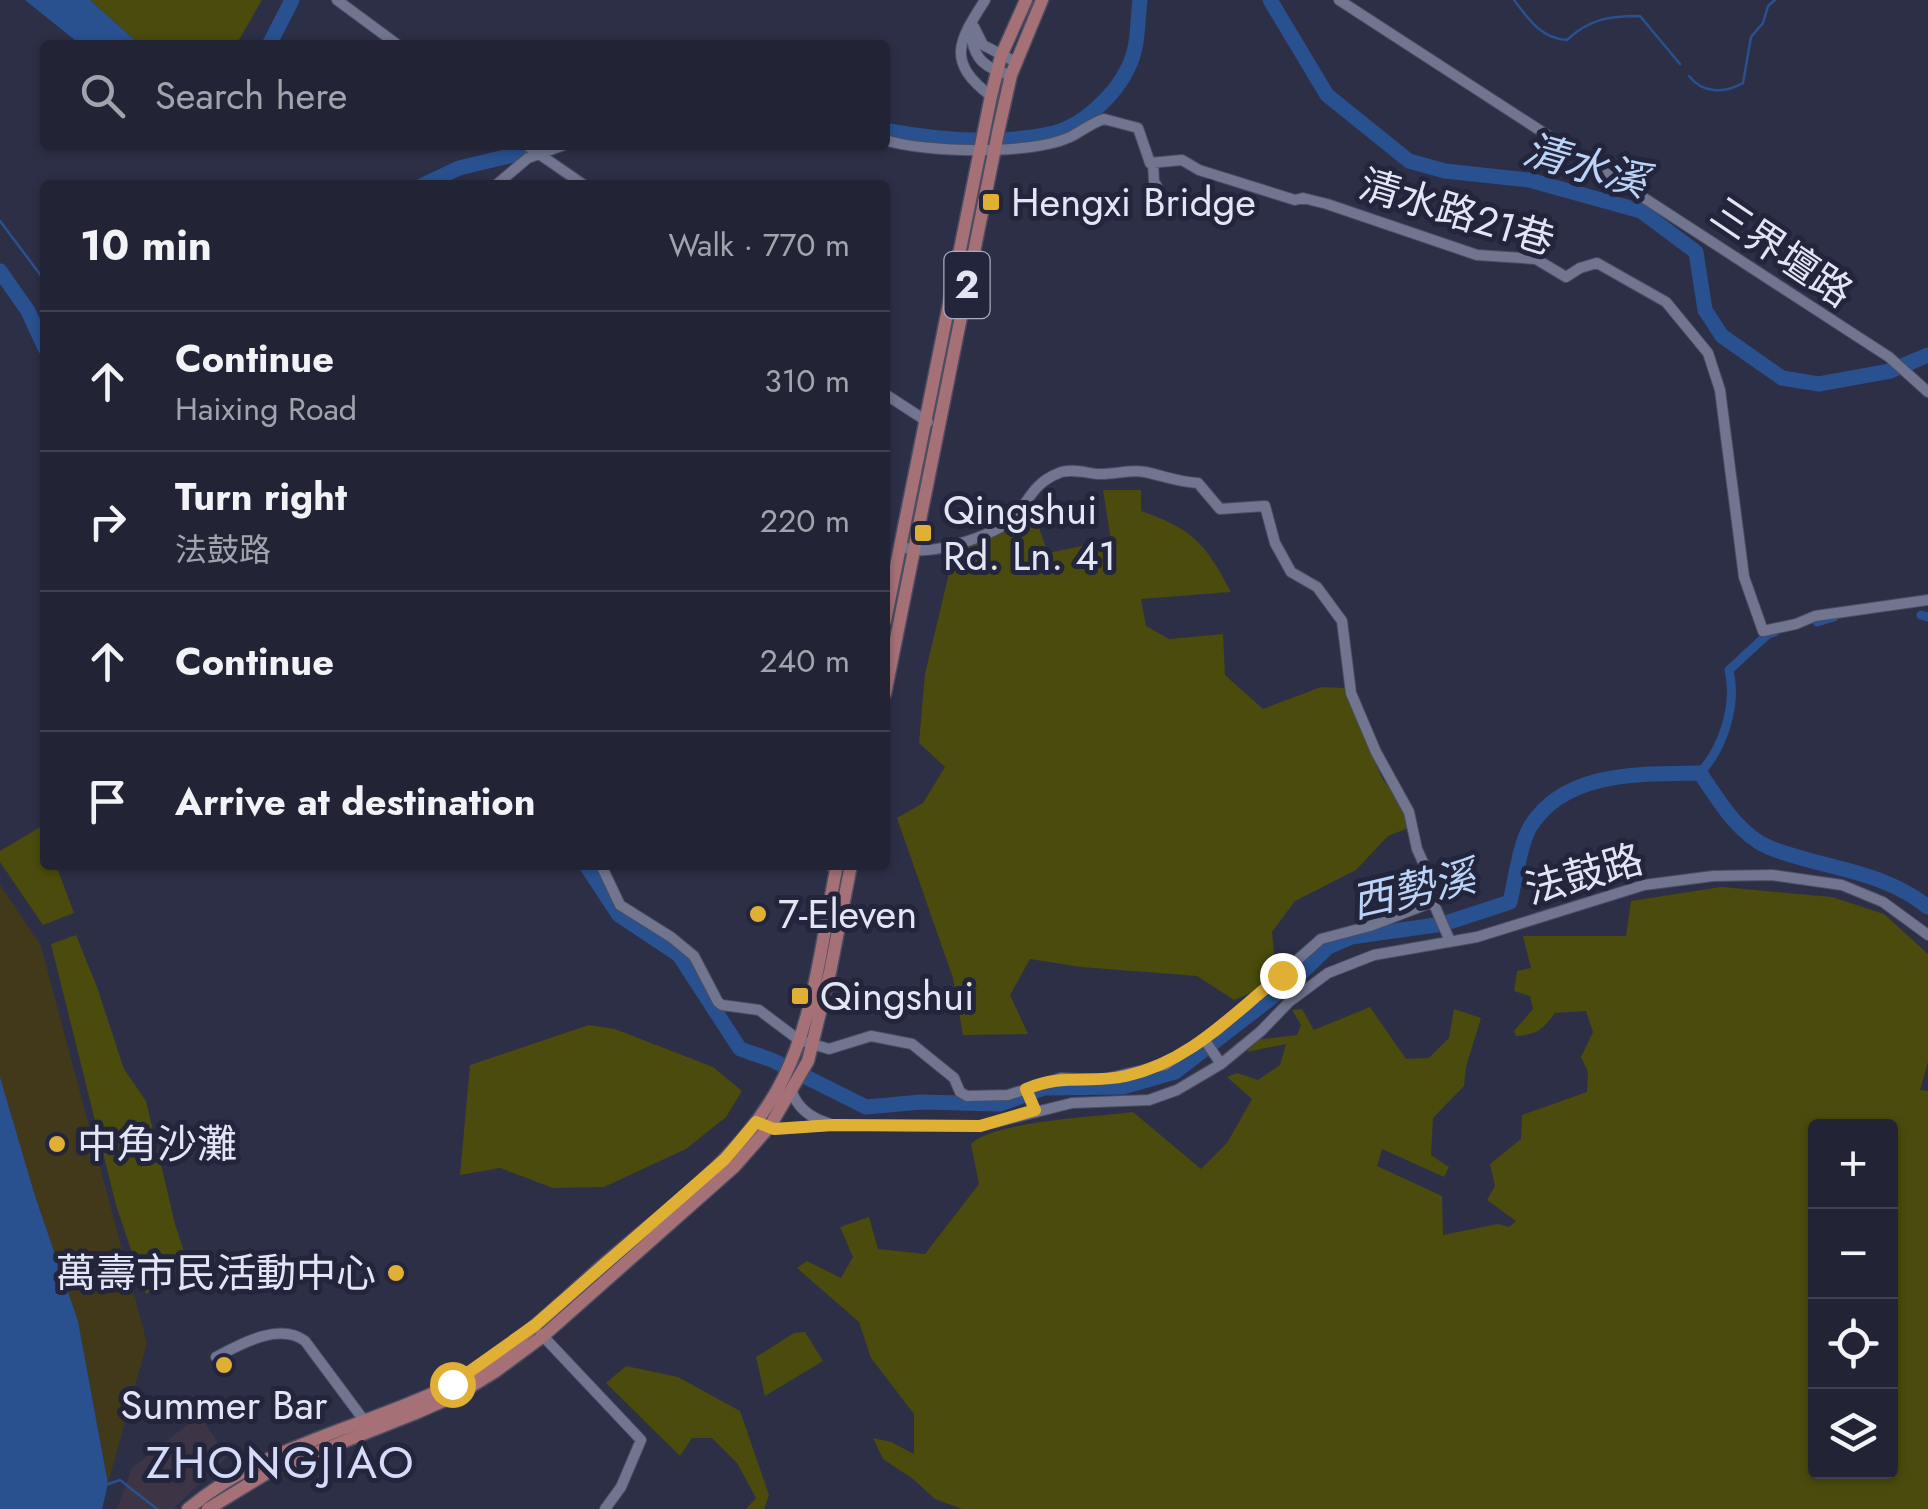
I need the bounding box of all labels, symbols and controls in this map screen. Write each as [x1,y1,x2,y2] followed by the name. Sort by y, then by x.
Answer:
[40,40,890,150] search box
[75,68,130,123] icon: search
[155,68,347,123] text: Search here
[1517,119,1660,214] water label: 清水溪
[1353,155,1561,269] street label: 清水路21巷
[1011,173,1256,231] place label: Hengxi Bridge
[1699,183,1865,321] street label: 三界壇路
[980,191,1002,213] marker: Hengxi Bridge
[80,215,212,276] text: 10 min
[669,222,850,268] text: Walk · 770 m
[944,252,990,318] road number: 2
[175,331,334,386] text: Continue
[80,354,135,409] icon: ahead
[764,358,850,404] text: 310 m
[175,386,357,432] text: Haixing Road
[175,469,347,524] text: Turn right
[943,481,1117,585] place label: Qingshui Rd. Ln. 41
[80,494,135,549] icon: right
[760,498,850,544] text: 220 m
[912,522,934,544] marker: Qingshui Rd. Ln. 41
[175,527,271,573] text: 法鼓路
[80,634,135,689] icon: ahead
[175,634,334,689] text: Continue
[759,638,850,684] text: 240 m
[80,774,135,829] icon: arrive
[175,774,536,829] text: Arrive at destination
[1518,830,1650,918] street label: 法鼓路
[1345,844,1486,933] water label: 西勢溪
[778,885,917,943] place label: 7-Eleven
[747,903,769,925] marker: 7-Eleven
[1260,953,1306,999] route end
[820,967,974,1025] place label: Qingshui
[789,985,811,1007] marker: Qingshui
[77,1115,237,1173] place label: 中角沙灘
[1808,1119,1898,1479] map controls
[1808,1119,1898,1209] button: +
[46,1133,68,1155] marker: 中角沙灘
[1808,1209,1898,1299] button: −
[56,1244,376,1302] place label: 萬壽市民活動中心
[385,1262,407,1284] marker: 萬壽市民活動中心
[1808,1299,1898,1389] button: locate
[213,1354,235,1376] marker: Summer Bar
[430,1362,476,1408] route start
[121,1376,328,1434] place label: Summer Bar
[1808,1389,1898,1479] button: layers
[146,1430,416,1495] district label: ZHONGJIAO

